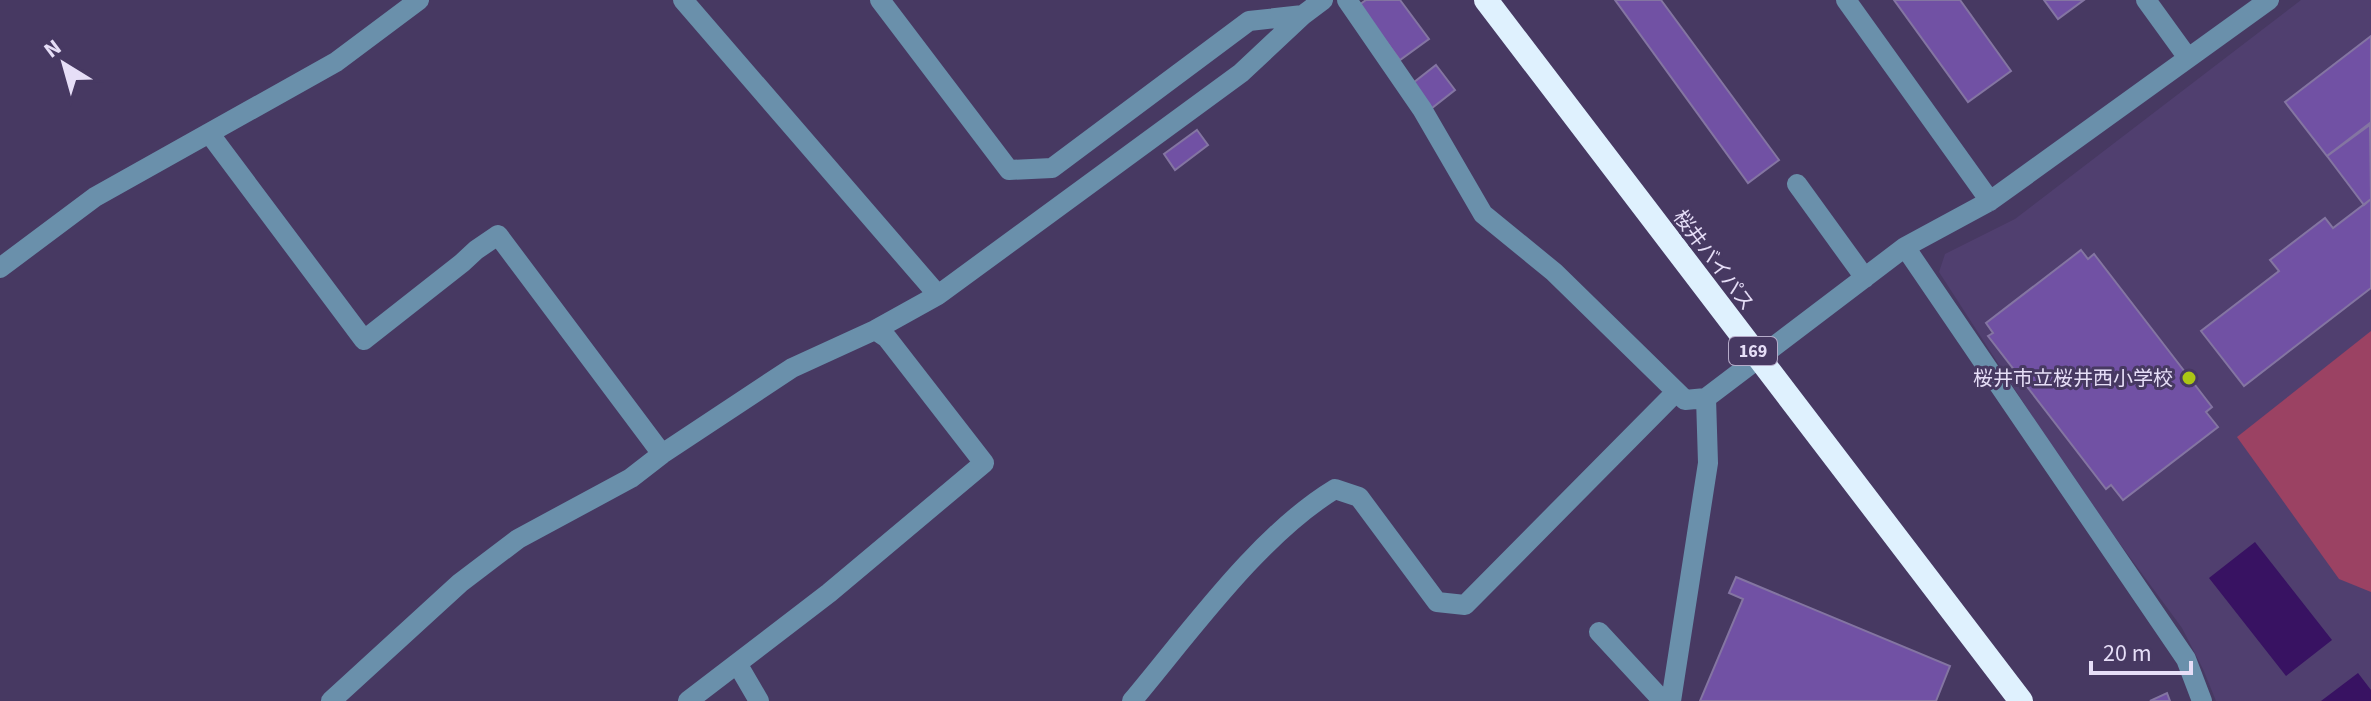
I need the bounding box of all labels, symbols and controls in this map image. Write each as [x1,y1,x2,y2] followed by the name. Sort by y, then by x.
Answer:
[24,24,104,104] north arrow
[37,32,68,66] text: N
[1666,204,1760,317] street label: 桜井バイパス
[1729,337,1777,365] road number: 169
[1973,365,2173,393] place label: 桜井市立桜井西小学校
[2180,369,2198,387] marker: 桜井市立桜井西小学校
[2091,625,2191,675] scale bar
[2103,636,2152,671] text: 20 m

